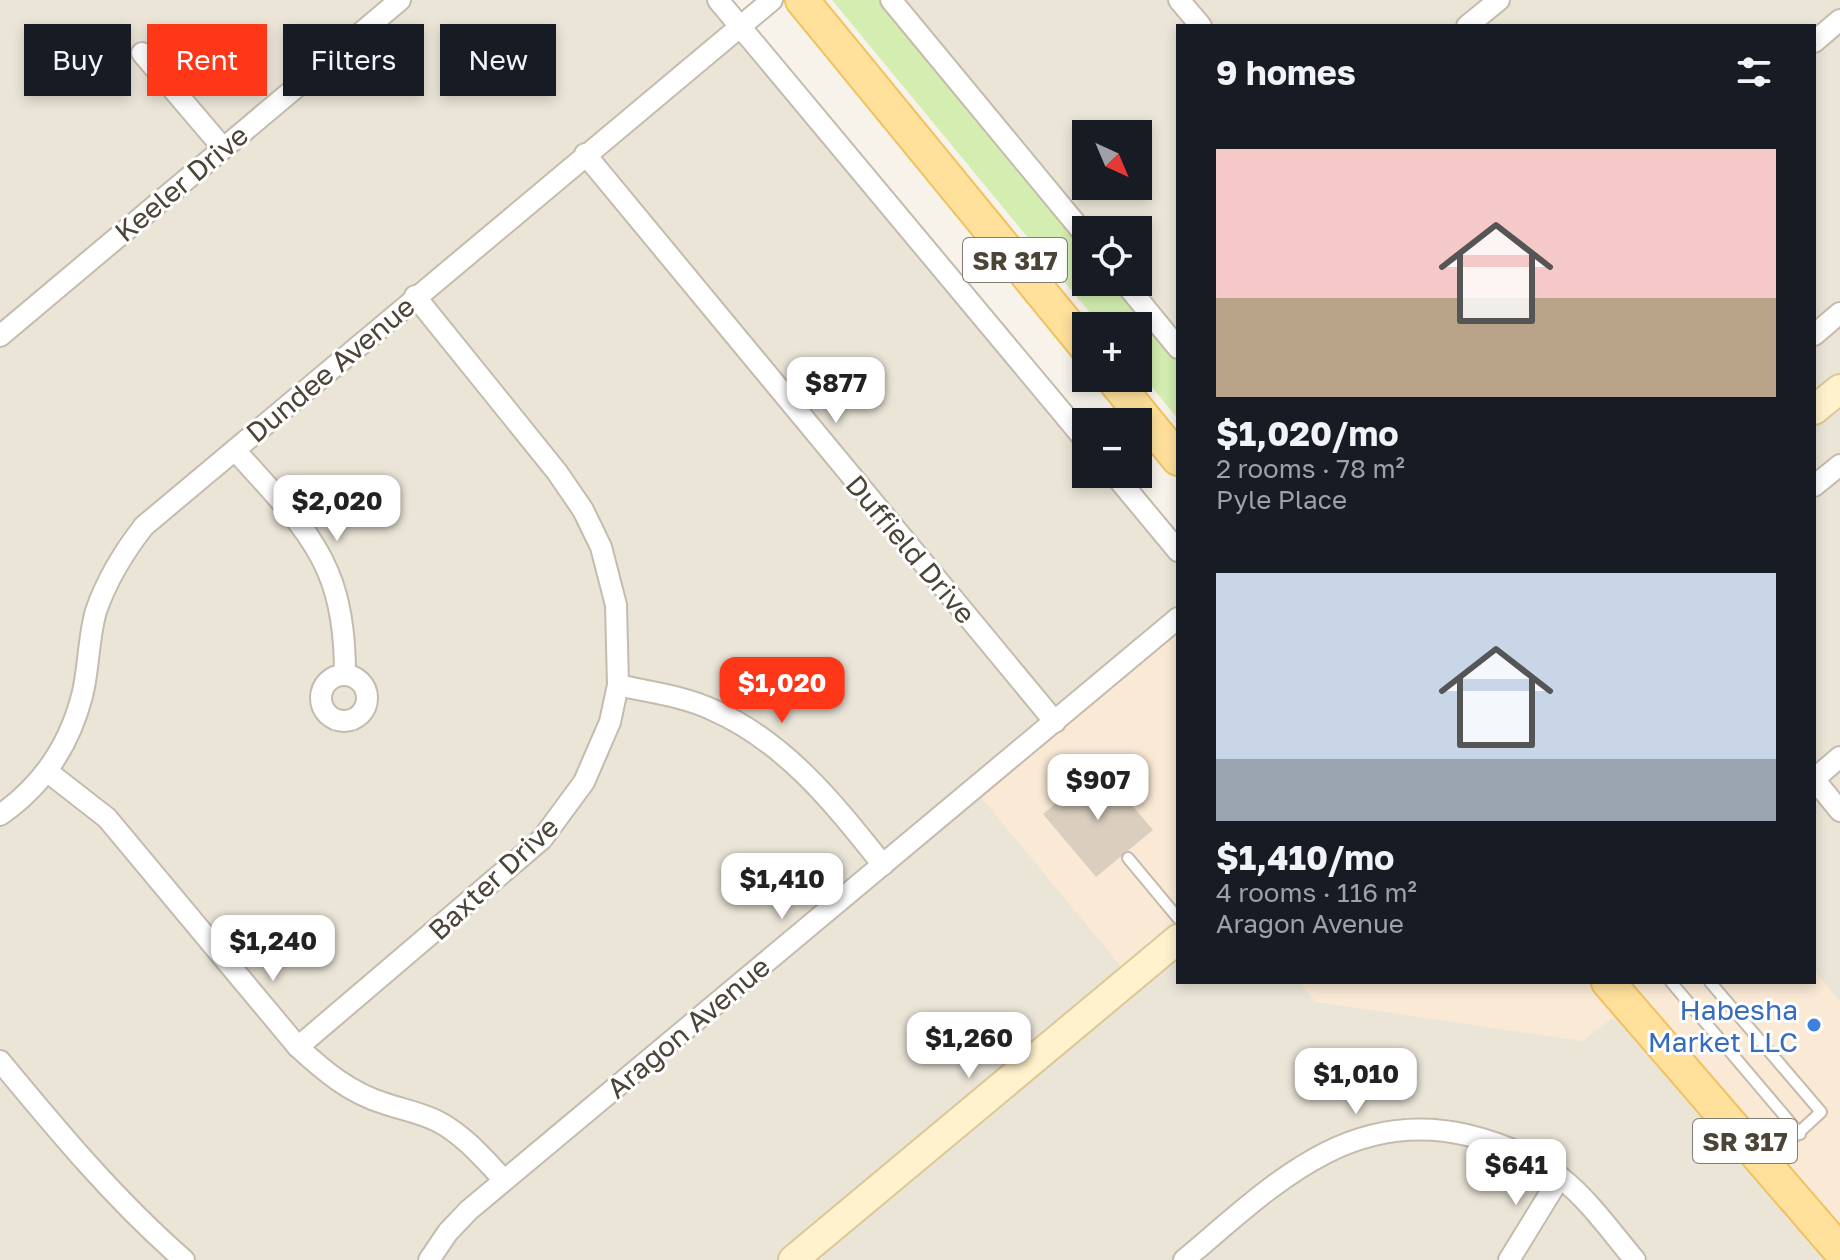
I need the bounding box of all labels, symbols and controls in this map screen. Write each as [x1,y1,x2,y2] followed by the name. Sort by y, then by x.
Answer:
[24,24,131,96] chip: Buy
[147,24,267,96] chip: Rent
[283,24,424,96] chip: Filters
[440,24,556,96] chip: New
[1732,50,1776,94] icon: filters
[1216,52,1356,92] text: 9 homes
[108,118,254,248] street label: Keeler Drive
[1072,120,1152,200] north arrow
[1072,120,1152,488] map controls
[1424,201,1568,345] icon: home
[1072,216,1152,296] button: locate
[963,238,1067,282] road number: SR 317
[239,289,421,449] street label: Dundee Avenue
[1072,312,1152,392] button: +
[789,357,883,425] pin: $877
[805,367,867,398] text: $877
[1072,408,1152,488] button: −
[1216,413,1399,453] text: $1,020/mo
[1216,453,1405,484] text: 2 rooms · 78 m²
[839,468,983,630] street label: Duffield Drive
[272,475,402,543] pin: $2,020
[1216,484,1347,515] text: Pyle Place
[291,485,383,516] text: $2,020
[1424,625,1568,769] icon: home
[717,657,847,725] pin: $1,020
[738,667,826,698] text: $1,020
[1051,754,1145,822] pin: $907
[1065,764,1131,795] text: $907
[421,810,565,946] street label: Baxter Drive
[1216,837,1395,877] text: $1,410/mo
[717,853,847,921] pin: $1,410
[739,863,825,894] text: $1,410
[1216,877,1417,908] text: 4 rooms · 116 m²
[1216,908,1404,939] text: Aragon Avenue
[208,915,338,983] pin: $1,240
[229,925,317,956] text: $1,240
[600,949,776,1105] street label: Aragon Avenue
[1648,993,1798,1058] place label: Habesha Market LLC
[904,1012,1034,1080] pin: $1,260
[1805,1016,1823,1034] marker: Habesha Market LLC
[925,1022,1013,1053] text: $1,260
[1291,1048,1421,1116] pin: $1,010
[1313,1058,1399,1089] text: $1,010
[1693,1119,1797,1163] road number: SR 317
[1469,1139,1563,1207] pin: $641
[1484,1149,1548,1180] text: $641

